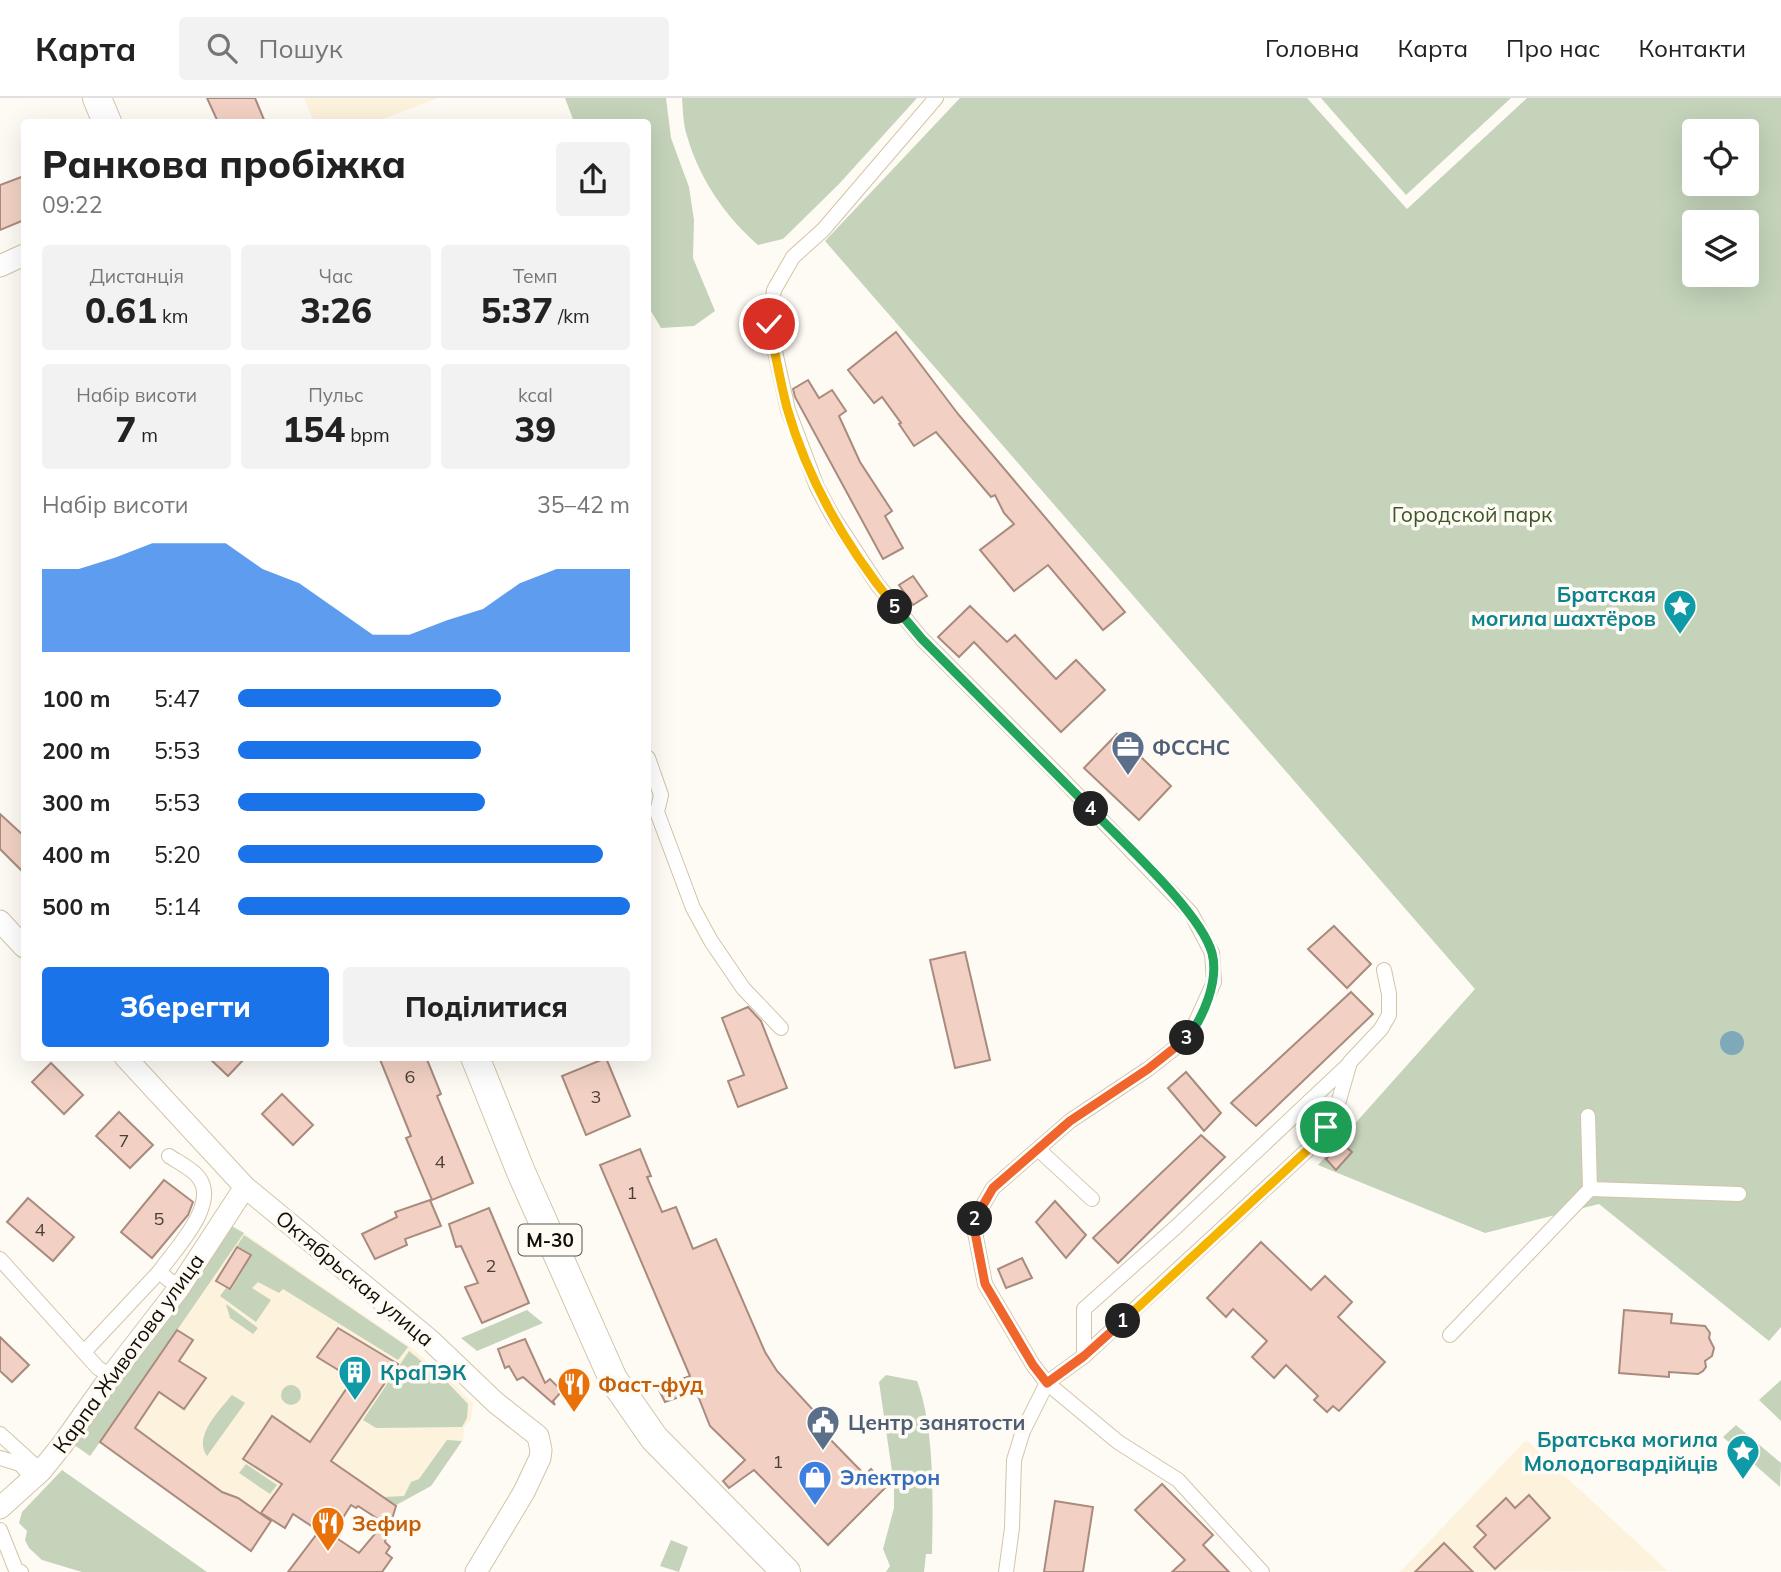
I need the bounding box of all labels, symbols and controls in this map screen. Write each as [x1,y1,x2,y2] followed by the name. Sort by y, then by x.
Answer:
[179,17,669,80] search box
[35,28,137,69] text: Карта
[203,29,241,67] icon: search
[259,32,343,65] text: Пошук
[1265,33,1359,63] text: Головна
[1397,33,1468,63] text: Карта
[1506,33,1600,63] text: Про нас
[1638,33,1746,63] text: Контакти
[1682,119,1759,287] map controls
[1682,119,1759,196] button: locate
[42,140,406,188] text: Ранкова пробіжка
[556,142,630,216] button: share
[42,190,102,219] text: 09:22
[1682,210,1759,287] button: layers
[89,264,184,288] text: Дистанція
[319,264,353,288] text: Час
[513,264,558,288] text: Темп
[85,288,157,332] text: 0.61
[300,288,372,332] text: 3:26
[481,288,553,332] text: 5:37
[739,294,799,354] pin
[157,304,188,328] text: km
[553,304,590,328] text: /km
[750,305,788,343] icon: check
[76,383,197,407] text: Набір висоти
[308,383,364,407] text: Пульс
[518,383,553,407] text: kcal
[115,407,136,451] text: 7
[282,407,345,451] text: 154
[514,407,556,451] text: 39
[136,423,158,447] text: m
[345,423,390,447] text: bpm
[42,490,188,519] text: Набір висоти
[537,490,630,519] text: 35–42 m
[1392,501,1553,527] park label: Городской парк
[1471,581,1656,631] place label: Братская могила шахтёров
[1661,587,1699,636] place icon: Братская могила шахтёров
[878,589,912,624] pin: 5
[889,594,900,618] text: 5
[42,684,110,713] text: 100 m
[154,684,201,713] text: 5:47
[1109,728,1147,777] office icon: ФССНС
[1152,734,1230,760] place label: ФССНС
[42,736,110,765] text: 200 m
[154,736,201,765] text: 5:53
[42,788,110,817] text: 300 m
[154,788,201,817] text: 5:53
[1074,792,1108,826] pin: 4
[1085,796,1096,820] text: 4
[42,840,110,869] text: 400 m
[154,840,201,869] text: 5:20
[42,892,110,921] text: 500 m
[154,892,201,921] text: 5:14
[42,967,329,1047] button: Зберегти
[343,967,630,1047] button: Поділитися
[1170,1020,1204,1056] pin: 3
[1181,1025,1192,1049] text: 3
[405,1065,415,1088] house number: 6
[591,1085,601,1108] house number: 3
[1296,1097,1356,1157] pin
[1307,1108,1345,1146] icon: arrive
[119,1129,129,1152] house number: 7
[435,1150,446,1173] house number: 4
[627,1181,637,1204] house number: 1
[958,1202,992,1236] pin: 2
[271,1204,439,1352] street label: Октябрьская улица
[969,1206,980,1230] text: 2
[154,1207,165,1230] house number: 5
[35,1218,46,1241] house number: 4
[518,1224,582,1256] road number: М-30
[47,1248,209,1458] street label: Карпа Животова улица
[486,1254,496,1277] house number: 2
[1106,1304,1140,1338] pin: 1
[1117,1308,1128,1332] text: 1
[336,1353,374,1402] building icon: КраПЭК
[380,1359,467,1385] place label: КраПЭК
[555,1365,593,1414] restaurant icon: Фаст-фуд
[598,1371,703,1397] place label: Фаст-фуд
[804,1403,842,1452] public building icon: Центр занятости
[848,1409,1025,1435] place label: Центр занятости
[1524,1426,1718,1476] place label: Братська могила Молодогвардійців
[1724,1432,1762,1481] place icon: Братська могила Молодогвардійців
[773,1450,783,1473] house number: 1
[796,1458,834,1507] shop icon: Электрон
[840,1464,940,1490] place label: Электрон
[309,1504,347,1553] restaurant icon: Зефир
[352,1510,422,1536] place label: Зефир

